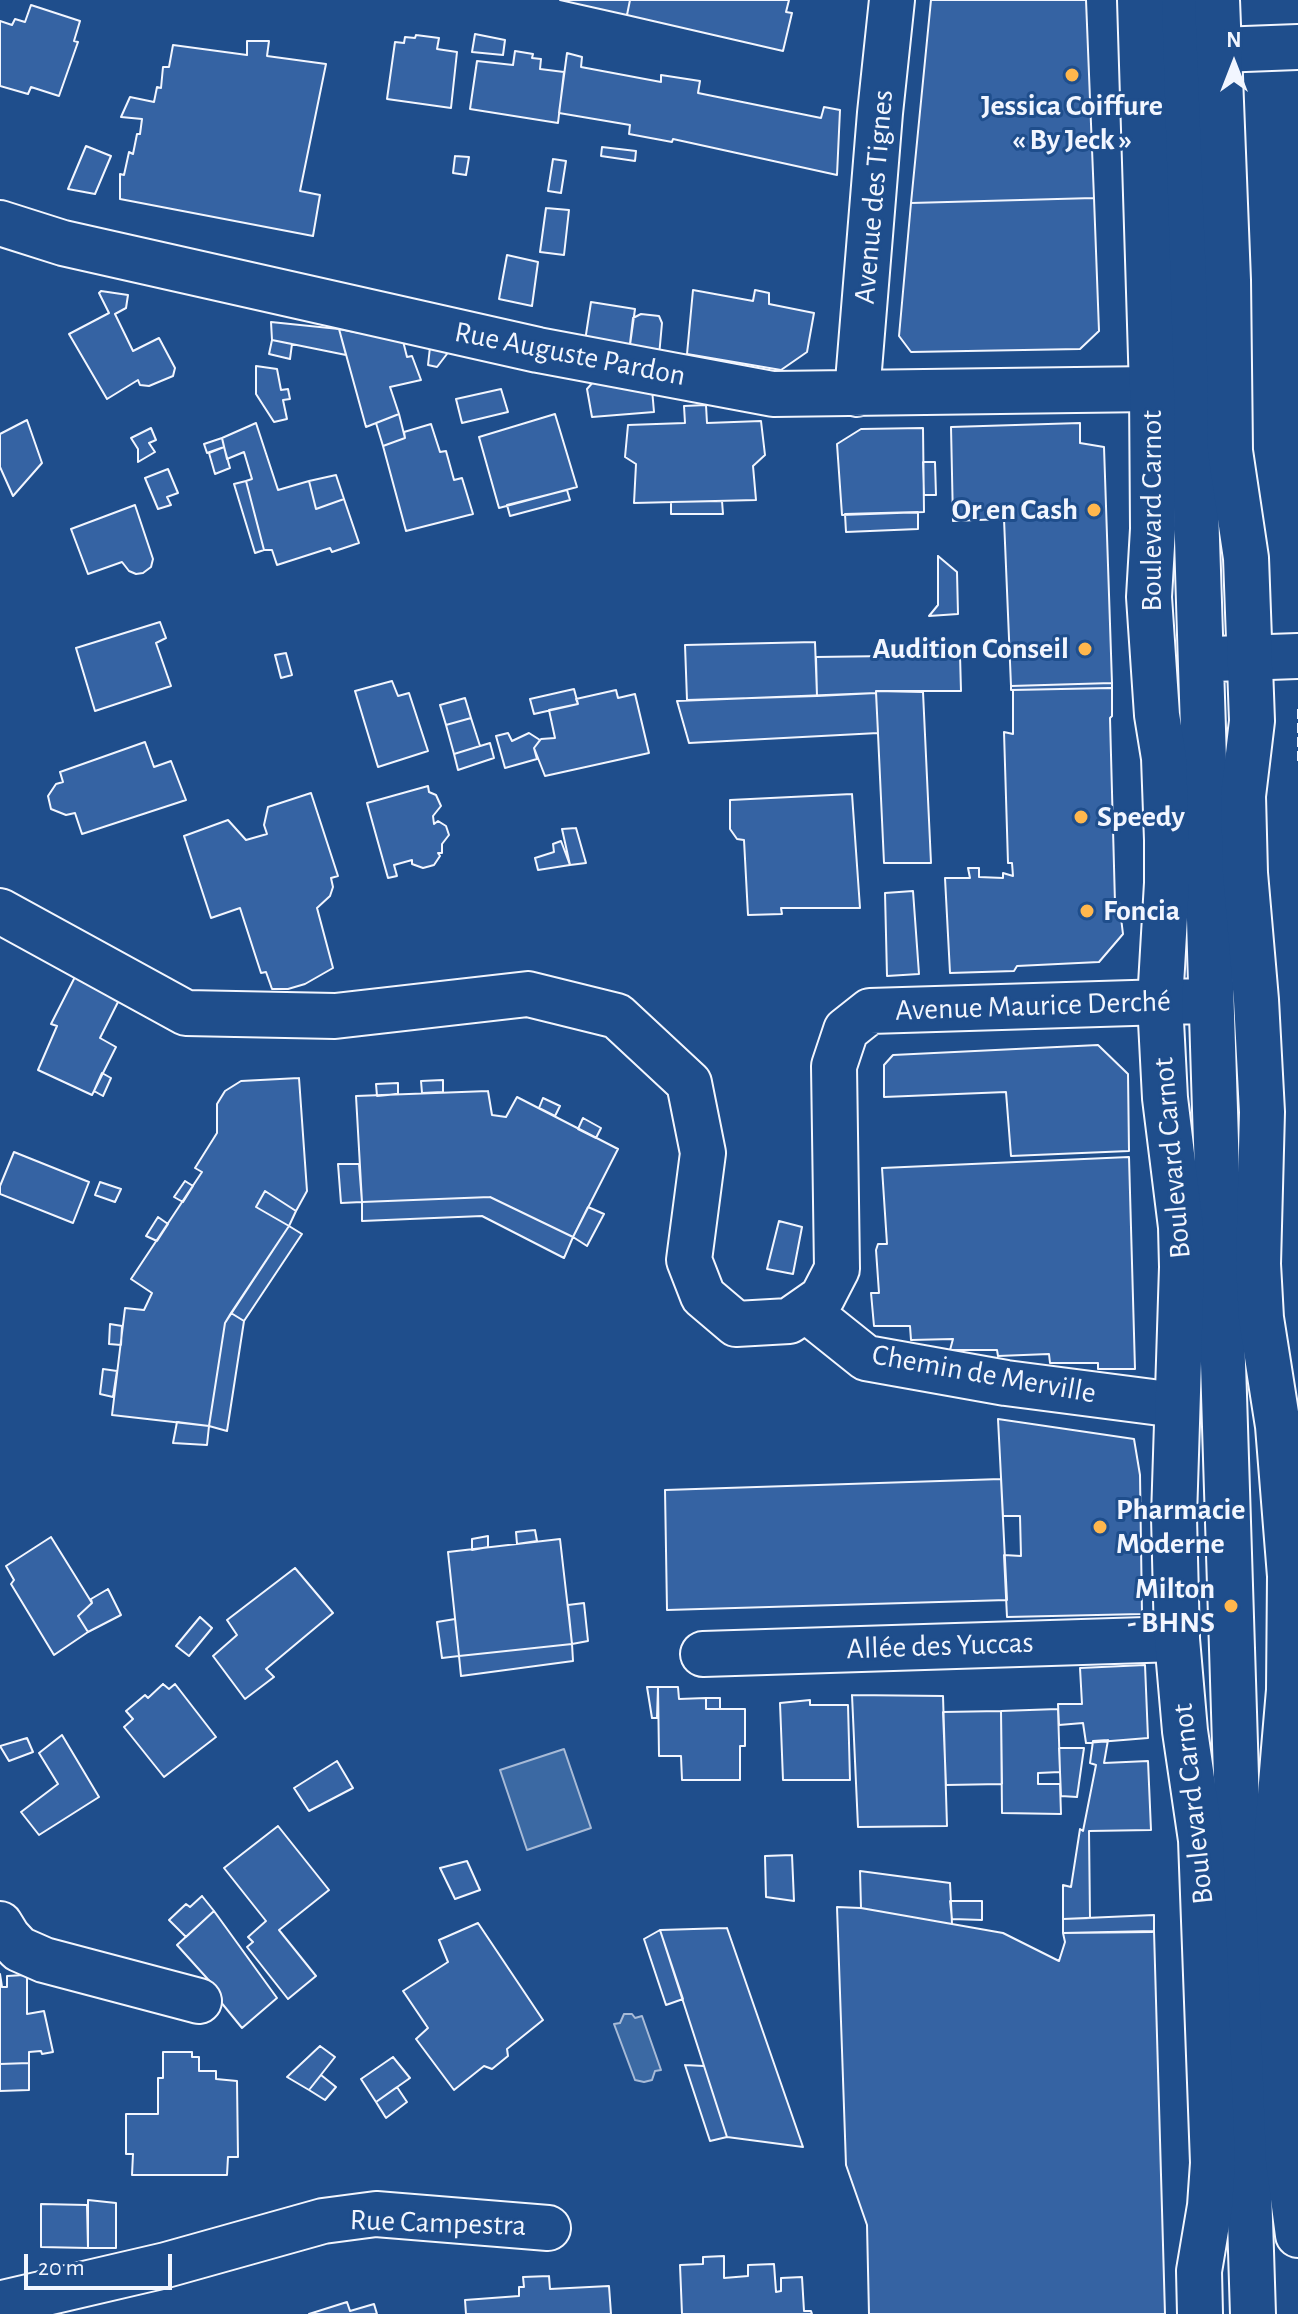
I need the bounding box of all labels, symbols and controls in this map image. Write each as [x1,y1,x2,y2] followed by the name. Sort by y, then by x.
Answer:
[1194,24,1274,104] north arrow
[1226,29,1242,51] text: N
[1063,66,1081,84] marker: Jessica Coiffure « By Jeck »
[847,88,901,306] street label: Avenue des Tignes
[981,88,1163,158] place label: Jessica Coiffure « By Jeck »
[451,314,689,394] street label: Rue Auguste Pardon
[1134,410,1170,612] street label: Boulevard Carnot
[952,492,1078,528] place label: Or en Cash
[1085,501,1103,519] marker: Or en Cash
[872,631,1069,667] place label: Audition Conseil
[1076,640,1094,658] marker: Audition Conseil
[1097,799,1185,835] place label: Speedy
[1072,808,1090,826] marker: Speedy
[1103,893,1180,929] place label: Foncia
[1078,902,1096,920] marker: Foncia
[895,983,1171,1029] street label: Avenue Maurice Derché
[1145,1056,1199,1260] street label: Boulevard Carnot
[869,1337,1099,1411] street label: Chemin de Merville
[1116,1492,1245,1562] place label: Pharmacie Moderne
[1091,1518,1109,1536] marker: Pharmacie Moderne
[1127,1571,1215,1642] place label: Milton - BHNS
[1222,1597,1240,1615] marker: Milton - BHNS
[846,1625,1034,1667] street label: Allée des Yuccas
[1165,1702,1221,1906] street label: Boulevard Carnot
[349,2202,527,2244] street label: Rue Campestra
[28,2238,176,2288] scale bar
[38,2256,85,2280] text: 20 m

